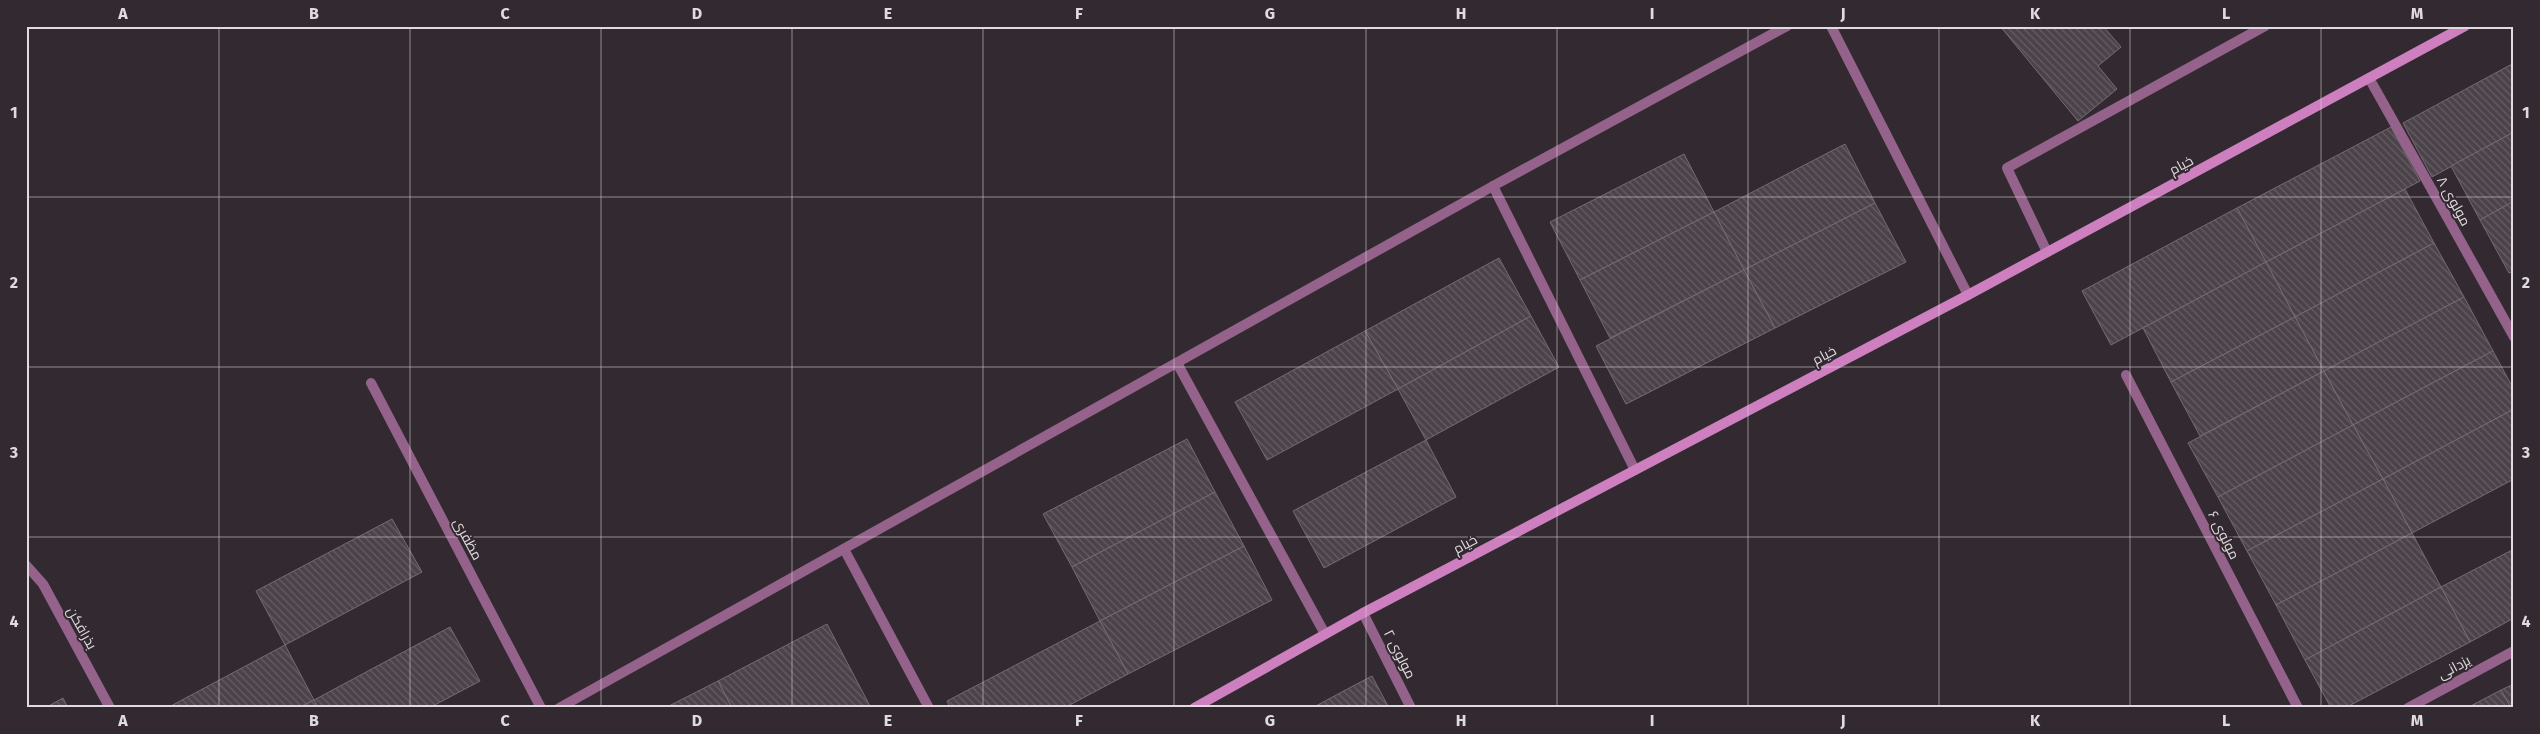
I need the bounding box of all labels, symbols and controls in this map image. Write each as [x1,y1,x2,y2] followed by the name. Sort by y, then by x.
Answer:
[117,4,128,23] text: A
[309,4,319,23] text: B
[500,4,510,23] text: C
[692,4,702,23] text: D
[884,4,892,23] text: E
[1075,4,1083,23] text: F
[1265,4,1275,23] text: G
[1456,4,1466,23] text: H
[1650,4,1654,23] text: I
[1839,4,1846,23] text: J
[2030,4,2041,23] text: K
[2222,4,2230,23] text: L
[2411,4,2424,23] text: M
[10,103,18,122] text: 1
[2522,103,2530,122] text: 1
[2166,152,2197,180] street label: خیام
[2433,173,2474,229] street label: مولوی ۸
[10,273,18,292] text: 2
[2522,273,2530,292] text: 2
[1809,342,1840,370] street label: خیام
[9,443,18,462] text: 3
[2521,443,2530,462] text: 3
[2204,508,2243,562] street label: مولوی ۶
[449,515,486,563] street label: مظفری
[1450,531,1481,559] street label: خیام
[63,604,100,653] street label: بذرافکن
[9,612,19,631] text: 4
[2521,612,2531,631] text: 4
[1380,627,1419,682] street label: مولوی ۲
[2435,652,2474,683] street label: یزدانی
[117,711,128,730] text: A
[309,711,319,730] text: B
[500,711,510,730] text: C
[692,711,702,730] text: D
[884,711,892,730] text: E
[1075,711,1083,730] text: F
[1265,711,1275,730] text: G
[1456,711,1466,730] text: H
[1650,711,1654,730] text: I
[1839,711,1846,730] text: J
[2030,711,2041,730] text: K
[2222,711,2230,730] text: L
[2411,711,2424,730] text: M

